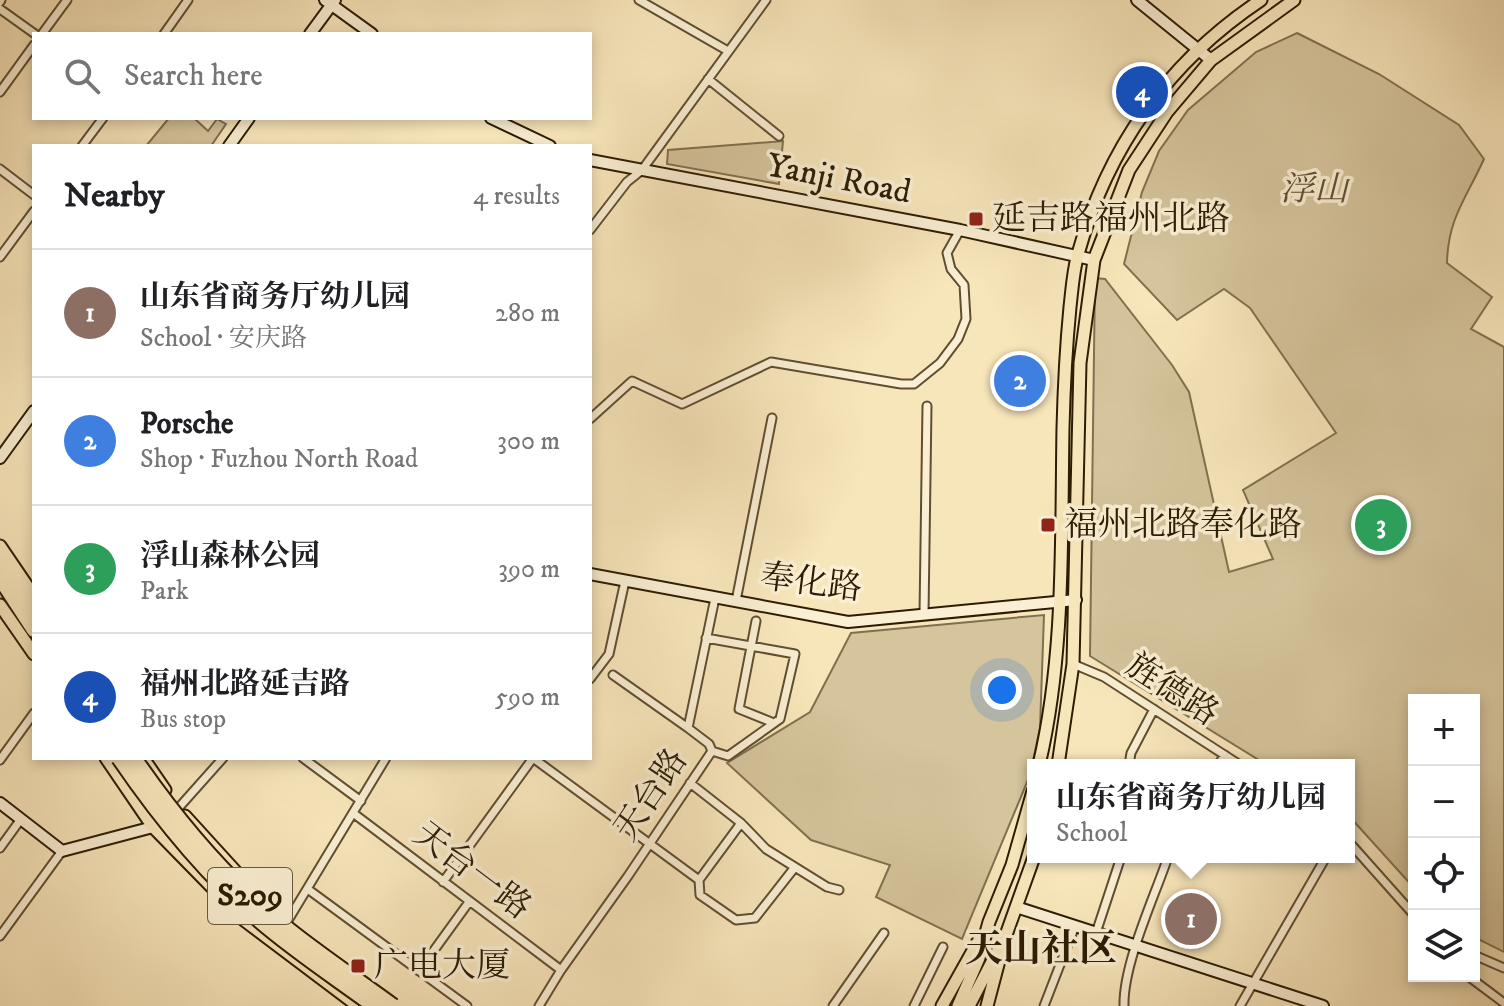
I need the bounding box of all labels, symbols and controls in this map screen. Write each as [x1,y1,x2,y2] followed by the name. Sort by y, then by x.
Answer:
[32,32,592,120] search box
[60,54,104,98] icon: search
[124,58,263,95] text: Search here
[1116,62,1168,122] pin: 4
[763,144,915,214] street label: Yanji Road
[1280,169,1351,211] park label: 浮山
[64,175,165,217] text: Nearby
[473,180,560,213] text: 4 results
[992,198,1230,240] place label: 延吉路福州北路
[967,210,985,228] marker: 延吉路福州北路
[140,279,410,316] text: 山东省商务厅幼儿园
[85,297,95,330] text: 1
[495,297,560,330] text: 280 m
[140,322,307,355] text: School · 安庆路
[994,351,1046,411] pin: 2
[140,406,234,443] text: Porsche
[84,425,96,458] text: 2
[497,425,560,458] text: 300 m
[140,443,418,476] text: Shop · Fuzhou North Road
[1355,495,1407,555] pin: 3
[1064,504,1302,546] place label: 福州北路奉化路
[1039,516,1057,534] marker: 福州北路奉化路
[140,538,320,575] text: 浮山森林公园
[85,553,95,586] text: 3
[498,553,560,586] text: 390 m
[758,556,864,610] street label: 奉化路
[140,575,189,608] text: Park
[1118,645,1226,735] street label: 旌德路
[140,666,350,703] text: 福州北路延吉路
[982,670,1022,710] your location
[83,681,97,714] text: 4
[495,681,560,714] text: 590 m
[1408,694,1480,982] map controls
[1408,694,1480,766] button: +
[140,703,226,736] text: Bus stop
[605,741,697,849] street label: 天台路
[1027,759,1355,863] popup
[1408,766,1480,838] button: −
[1056,780,1326,817] text: 山东省商务厅幼儿园
[405,813,539,929] street label: 天台一路
[1056,817,1127,850] text: School
[1408,838,1480,910] button: locate
[208,868,292,924] road number: S209
[1165,889,1217,949] pin: 1
[1408,910,1480,982] button: layers
[965,926,1117,974] district label: 天山社区
[374,945,510,987] place label: 广电大厦
[349,957,367,975] marker: 广电大厦

